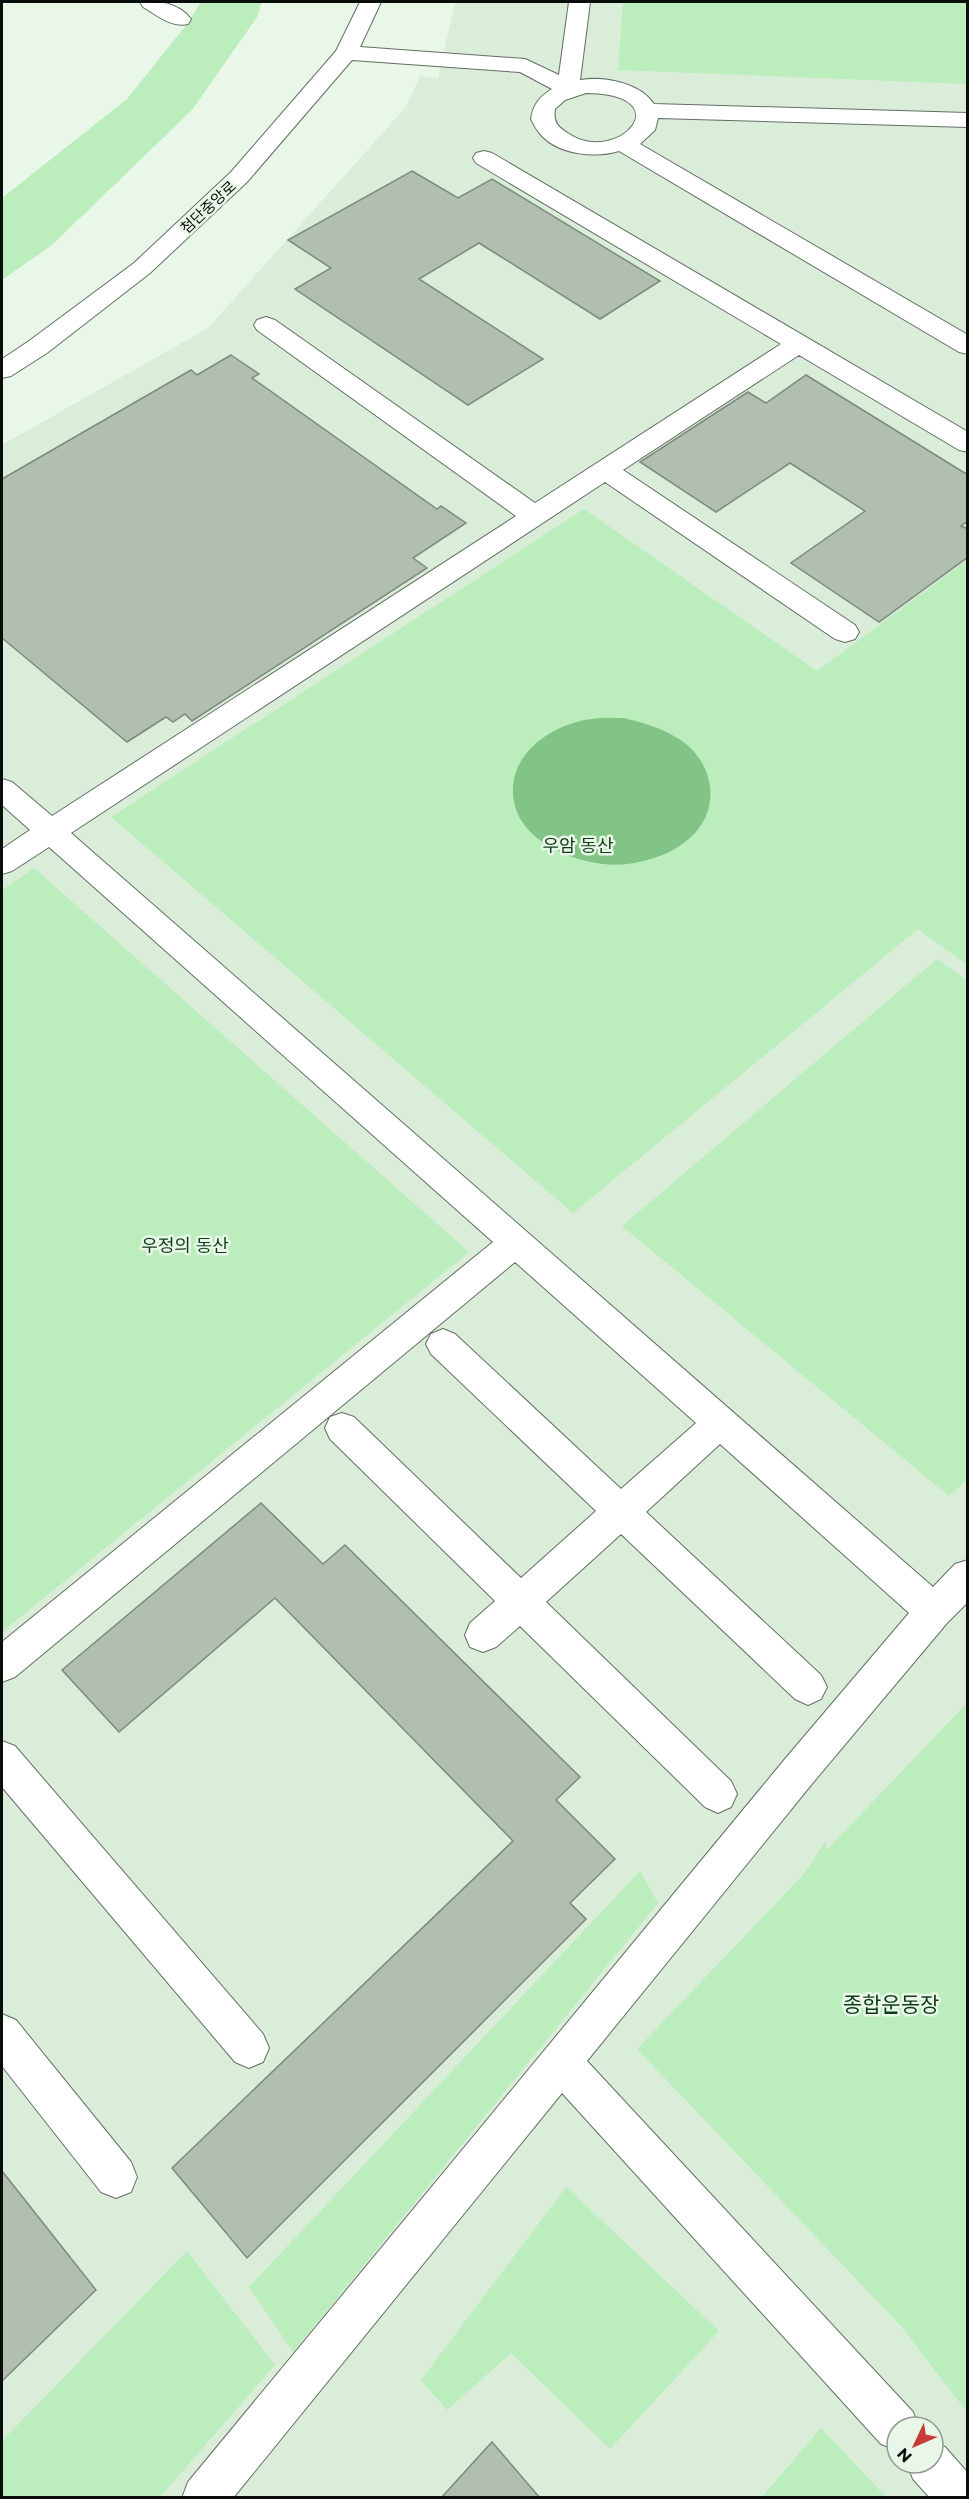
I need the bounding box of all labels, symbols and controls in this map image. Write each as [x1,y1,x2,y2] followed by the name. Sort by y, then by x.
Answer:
[176,177,240,237] street label: 첨단중앙로
[543,835,613,857] park label: 우암 동산
[141,1235,229,1257] park label: 우정의 동산
[843,1992,939,2017] park label: 종합운동장
[885,2415,945,2475] north arrow
[893,2444,916,2466] text: N

